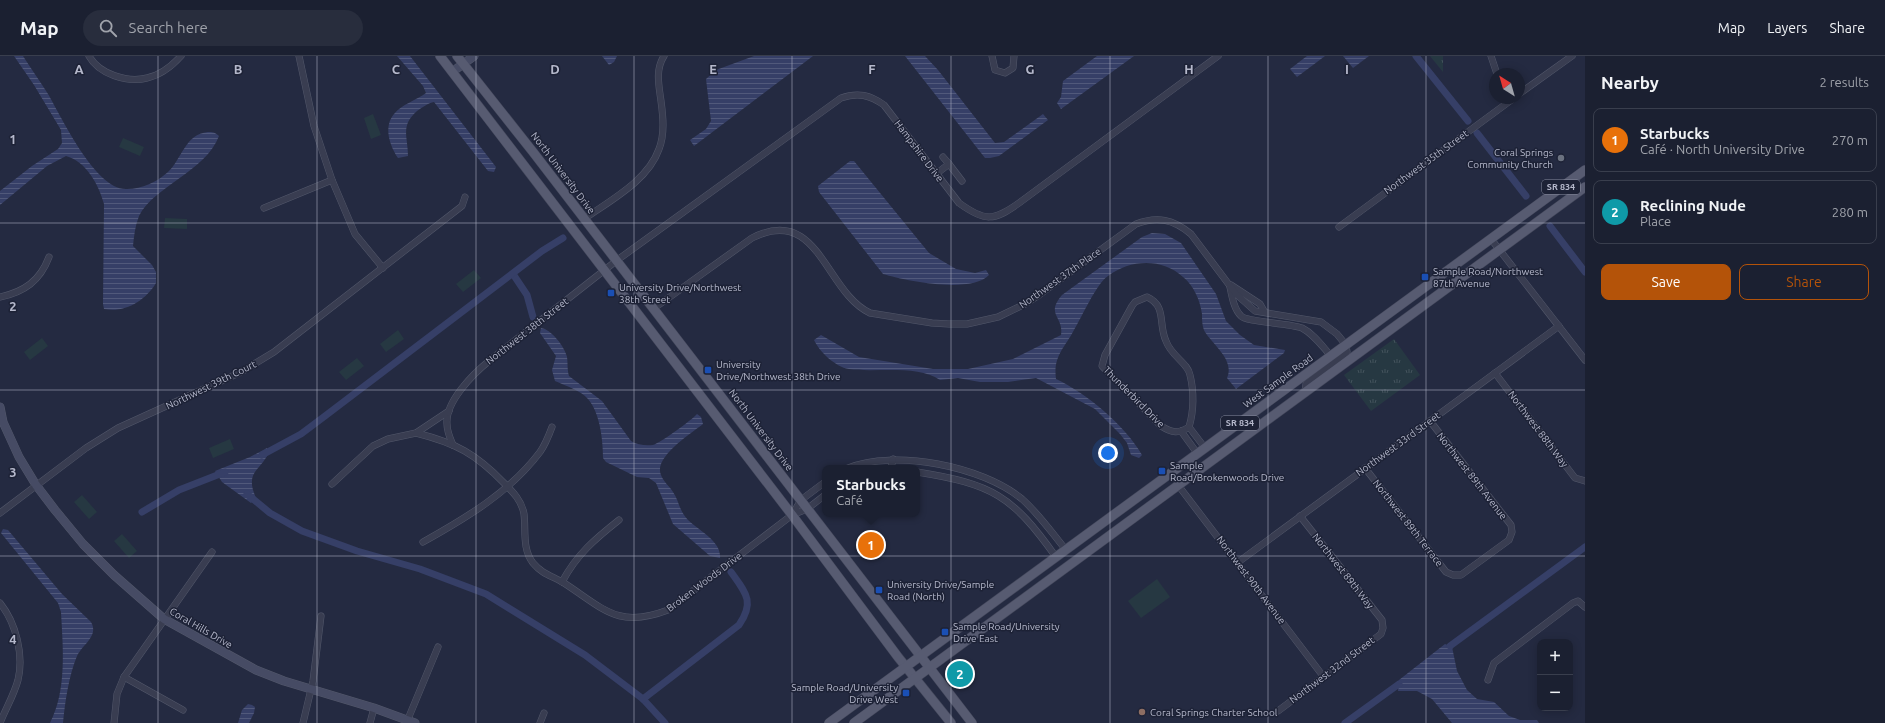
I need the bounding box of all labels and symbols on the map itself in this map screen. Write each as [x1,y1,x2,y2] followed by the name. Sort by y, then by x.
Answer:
[74,62,84,76] text: A
[234,62,243,76] text: B
[392,62,401,76] text: C
[550,62,560,76] text: D
[709,62,717,76] text: E
[868,62,876,76] text: F
[1026,62,1035,76] text: G
[1184,62,1194,76] text: H
[1345,62,1349,76] text: I
[1489,68,1525,104] north arrow
[892,118,946,184] street label: Hampshire Drive
[1382,128,1470,196] street label: Northwest 35th Street
[529,130,597,216] street label: North University Drive
[9,132,17,146] text: 1
[1467,147,1553,170] place label: Coral Springs Community Church
[1556,153,1566,163] marker: Coral Springs Community Church
[1542,180,1580,194] road number: SR 834
[1017,246,1103,310] street label: Northwest 37th Place
[1433,266,1543,289] place label: Sample Road/Northwest 87th Avenue
[1420,272,1430,282] marker: Sample Road/Northwest 87th Avenue
[619,282,741,305] place label: University Drive/Northwest 38th Street
[606,288,616,298] marker: University Drive/Northwest 38th Street
[484,295,570,367] street label: Northwest 38th Street
[9,299,17,313] text: 2
[1241,352,1315,410] street label: West Sample Road
[164,358,258,412] street label: Northwest 39th Court
[716,359,840,382] place label: University Drive/Northwest 38th Drive
[1101,364,1167,430] street label: Thunderbird Drive
[703,365,713,375] marker: University Drive/Northwest 38th Drive
[727,387,795,473] street label: North University Drive
[1506,389,1570,469] street label: Northwest 88th Way
[1354,410,1442,478] street label: Northwest 33rd Street
[1221,416,1259,430] road number: SR 834
[1435,430,1509,522] street label: Northwest 89th Avenue
[1098,443,1118,463] your location
[1170,460,1284,483] place label: Sample Road/Brokenwoods Drive
[9,465,17,479] text: 3
[1157,466,1167,476] marker: Sample Road/Brokenwoods Drive
[1371,477,1445,569] street label: Northwest 89th Terrace
[858,530,884,560] pin: 1
[1310,531,1376,611] street label: Northwest 89th Way
[1214,534,1288,626] street label: Northwest 90th Avenue
[664,550,744,614] street label: Broken Woods Drive
[887,579,994,602] place label: University Drive/Sample Road (North)
[874,585,884,595] marker: University Drive/Sample Road (North)
[168,606,234,650] street label: Coral Hills Drive
[953,621,1060,644] place label: Sample Road/University Drive East
[940,627,950,637] marker: Sample Road/University Drive East
[9,632,17,646] text: 4
[1287,634,1377,705] street label: Northwest 32nd Street
[947,659,973,689] pin: 2
[791,682,898,705] place label: Sample Road/University Drive West
[901,688,911,698] marker: Sample Road/University Drive West
[1137,707,1147,717] marker: Coral Springs Charter School
[1150,707,1278,718] place label: Coral Springs Charter School

